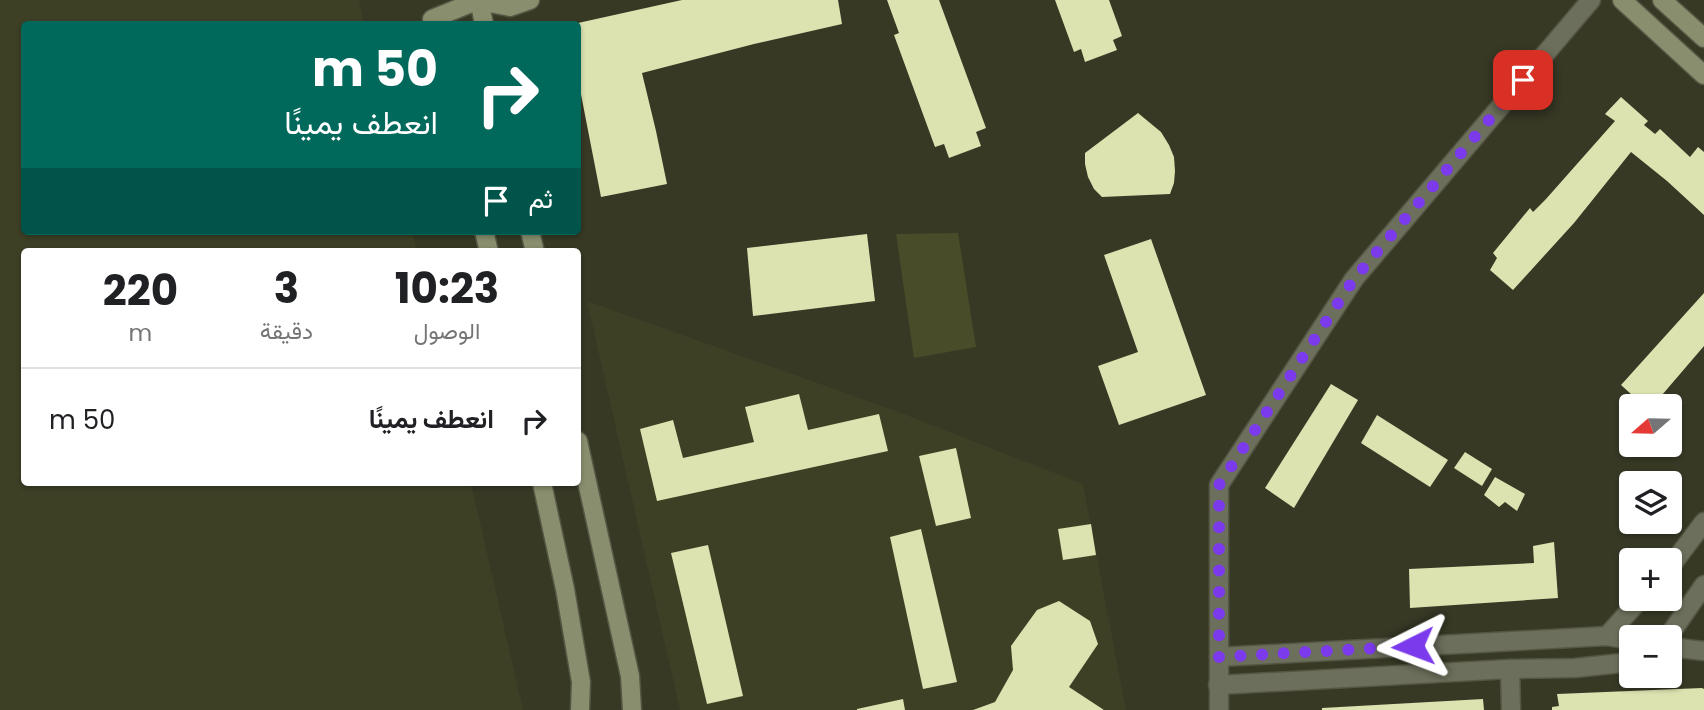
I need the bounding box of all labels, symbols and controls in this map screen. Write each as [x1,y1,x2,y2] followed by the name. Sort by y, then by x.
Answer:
[312,35,438,103] text: 50 m
[462,49,553,140] icon: right
[1493,50,1553,110] pin
[1504,61,1542,99] icon: arrive
[284,100,438,145] text: انعطف يمينًا
[529,181,553,217] text: ثم
[477,182,515,220] icon: arrive
[274,259,299,318] text: 3
[395,259,499,318] text: 10:23
[103,261,178,320] text: 220
[260,315,313,347] text: دقيقة
[414,315,480,347] text: الوصول
[129,317,152,349] text: m
[1619,394,1682,457] north arrow
[1619,394,1682,688] map controls
[369,401,494,437] text: انعطف يمينًا
[49,402,115,438] text: 50 m
[515,402,553,440] icon: right
[1619,471,1682,534] button: layers
[1619,548,1682,611] button: +
[1376,609,1450,683] position arrow
[1619,625,1682,688] button: −

